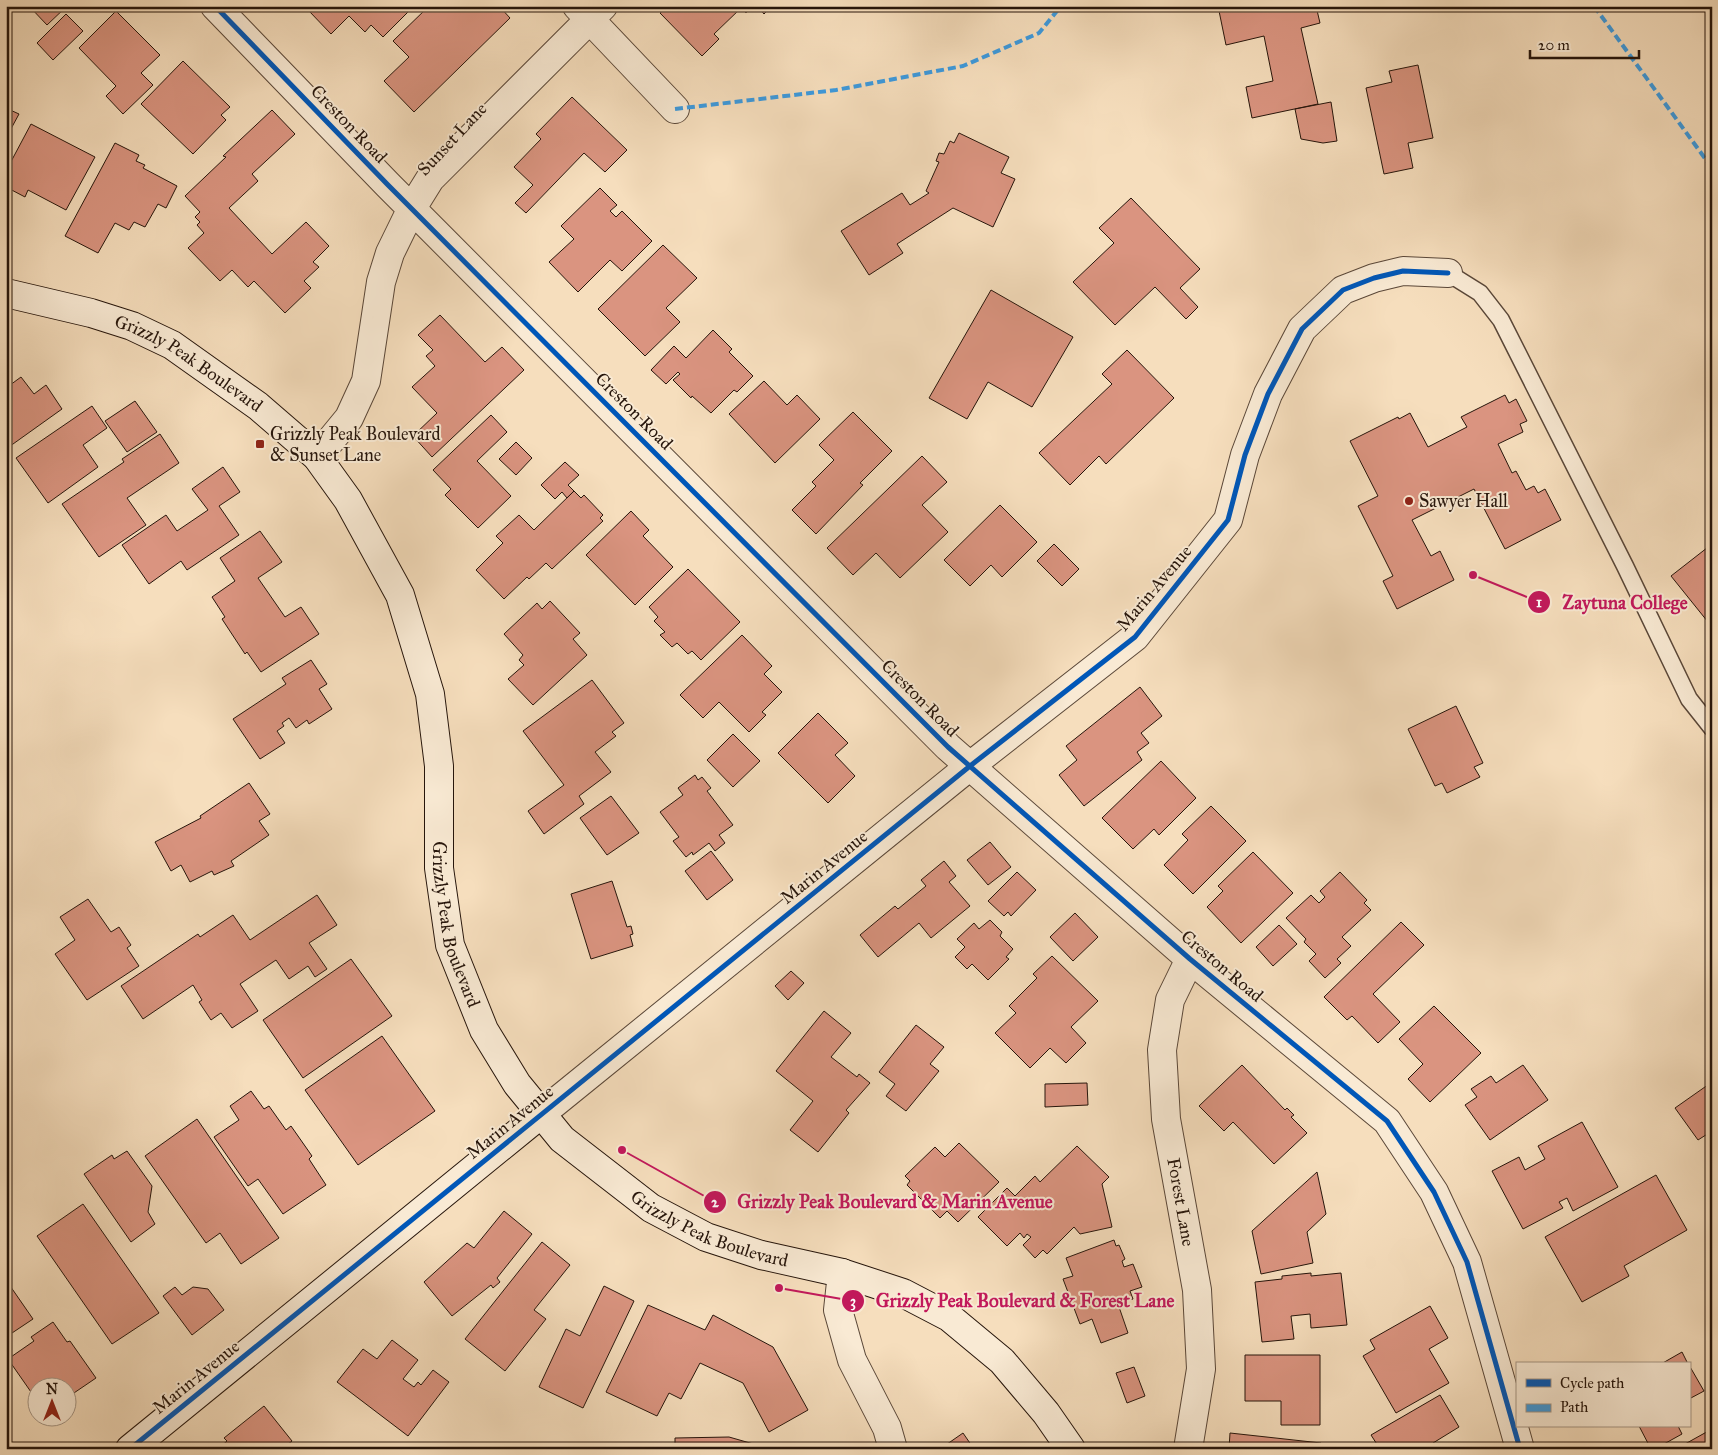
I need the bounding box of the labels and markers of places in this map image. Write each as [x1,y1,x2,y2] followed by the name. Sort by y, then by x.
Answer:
[270,423,440,466] place label: Grizzly Peak Boulevard & Sunset Lane
[254,438,266,450] marker: Grizzly Peak Boulevard & Sunset Lane
[1419,490,1508,512] place label: Sawyer Hall
[1403,495,1415,507] marker: Sawyer Hall
[1527,585,1697,619] callout: Zaytuna College
[702,1185,1063,1219] callout: Grizzly Peak Boulevard & Marin Avenue
[840,1284,1184,1318] callout: Grizzly Peak Boulevard & Forest Lane

